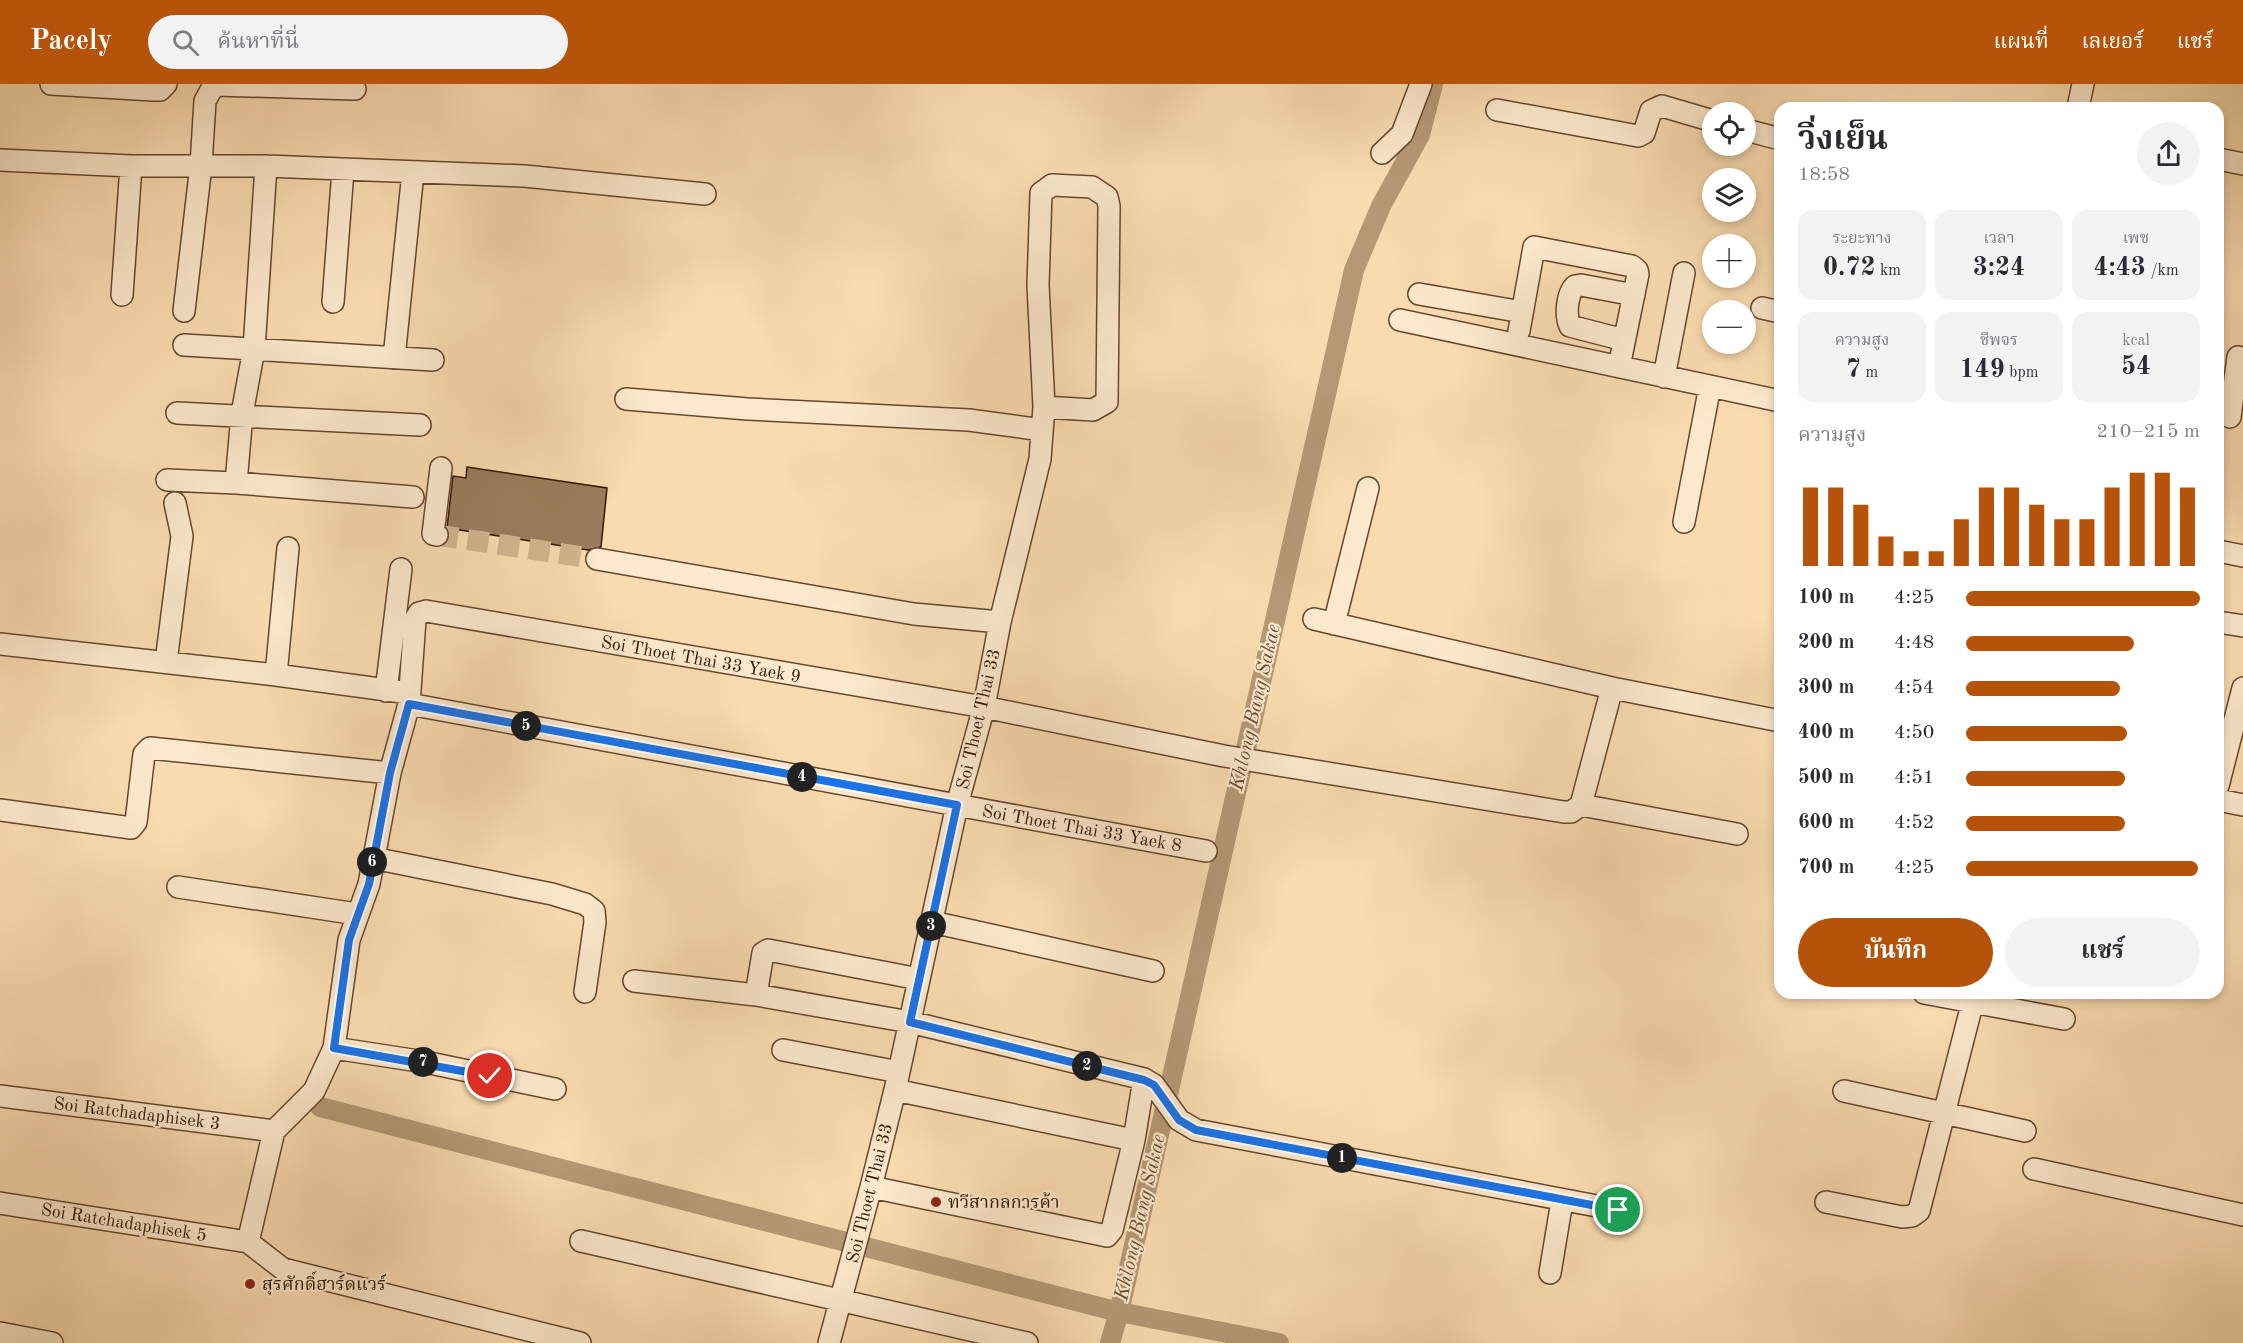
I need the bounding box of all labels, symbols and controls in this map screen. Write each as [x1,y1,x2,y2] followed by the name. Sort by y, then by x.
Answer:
[148,15,568,69] search box
[169,26,202,59] icon: search
[30,28,112,56] text: Pacely
[217,31,299,53] text: ค้นหาที่นี่
[1994,32,2049,53] text: แผนที่
[2082,32,2144,53] text: เลเยอร์
[2177,32,2213,53] text: แชร์
[1702,102,1756,354] map controls
[1702,102,1756,156] button: locate
[2137,122,2200,185] button: share
[1798,124,1888,157] text: วิ่งเย็น
[1798,165,1850,185] text: 18:58
[1702,168,1756,222] button: layers
[1832,231,1892,247] text: ระยะทาง
[1983,231,2015,247] text: เวลา
[2123,231,2149,247] text: เพซ
[1702,234,1756,288] button: +
[1823,255,1876,281] text: 0.72
[1973,255,2025,281] text: 3:24
[2093,255,2146,281] text: 4:43
[1876,263,1901,279] text: km
[2146,263,2179,279] text: /km
[1702,300,1756,354] button: −
[1835,333,1889,349] text: ความสูง
[1980,333,2018,349] text: ชีพจร
[2122,333,2150,349] text: kcal
[2121,354,2151,380] text: 54
[1846,357,1861,383] text: 7
[1960,357,2005,383] text: 149
[1861,365,1878,381] text: m
[2005,365,2038,381] text: bpm
[2097,422,2200,442] text: 210–215 m
[1798,426,1866,446] text: ความสูง
[1798,588,1854,608] text: 100 m
[1894,588,1934,608] text: 4:25
[1227,622,1285,794] water label: Khlong Bang Sakae
[1798,633,1854,653] text: 200 m
[1894,633,1934,653] text: 4:48
[600,634,802,686] street label: Soi Thoet Thai 33 Yaek 9
[954,647,1004,791] street label: Soi Thoet Thai 33
[1798,678,1854,698] text: 300 m
[1894,678,1934,698] text: 4:54
[511,711,541,741] pin: 5
[521,718,531,734] text: 5
[1798,723,1854,743] text: 400 m
[1894,723,1934,743] text: 4:50
[787,762,817,792] pin: 4
[1798,768,1854,788] text: 500 m
[1894,768,1934,788] text: 4:51
[797,769,807,785] text: 4
[981,803,1183,855] street label: Soi Thoet Thai 33 Yaek 8
[1798,813,1854,833] text: 600 m
[1894,813,1934,833] text: 4:52
[357,847,387,877] pin: 6
[367,854,377,870] text: 6
[1798,858,1854,878] text: 700 m
[1894,858,1934,878] text: 4:25
[916,911,946,941] pin: 3
[926,918,936,934] text: 3
[1798,918,1993,987] button: บันทึก
[2005,918,2200,987] button: แชร์
[408,1047,438,1077] pin: 7
[464,1050,515,1101] pin
[1072,1051,1102,1081] pin: 2
[418,1054,428,1070] text: 7
[1082,1058,1092,1074] text: 2
[473,1059,506,1092] icon: check
[53,1095,221,1133] street label: Soi Ratchadaphisek 3
[844,1121,896,1265] street label: Soi Thoet Thai 33
[1112,1132,1170,1304] water label: Khlong Bang Sakae
[1327,1143,1357,1173] pin: 1
[1337,1150,1347,1166] text: 1
[1592,1184,1643,1235] pin
[948,1192,1060,1212] place label: ทวีสากลการค้า
[1601,1193,1634,1226] icon: arrive
[929,1195,943,1209] marker: ทวีสากลการค้า
[40,1201,208,1245] street label: Soi Ratchadaphisek 5
[262,1270,387,1296] place label: สุรศักดิ์ฮาร์ดแวร์
[243,1277,257,1291] marker: สุรศักดิ์ฮาร์ดแวร์

